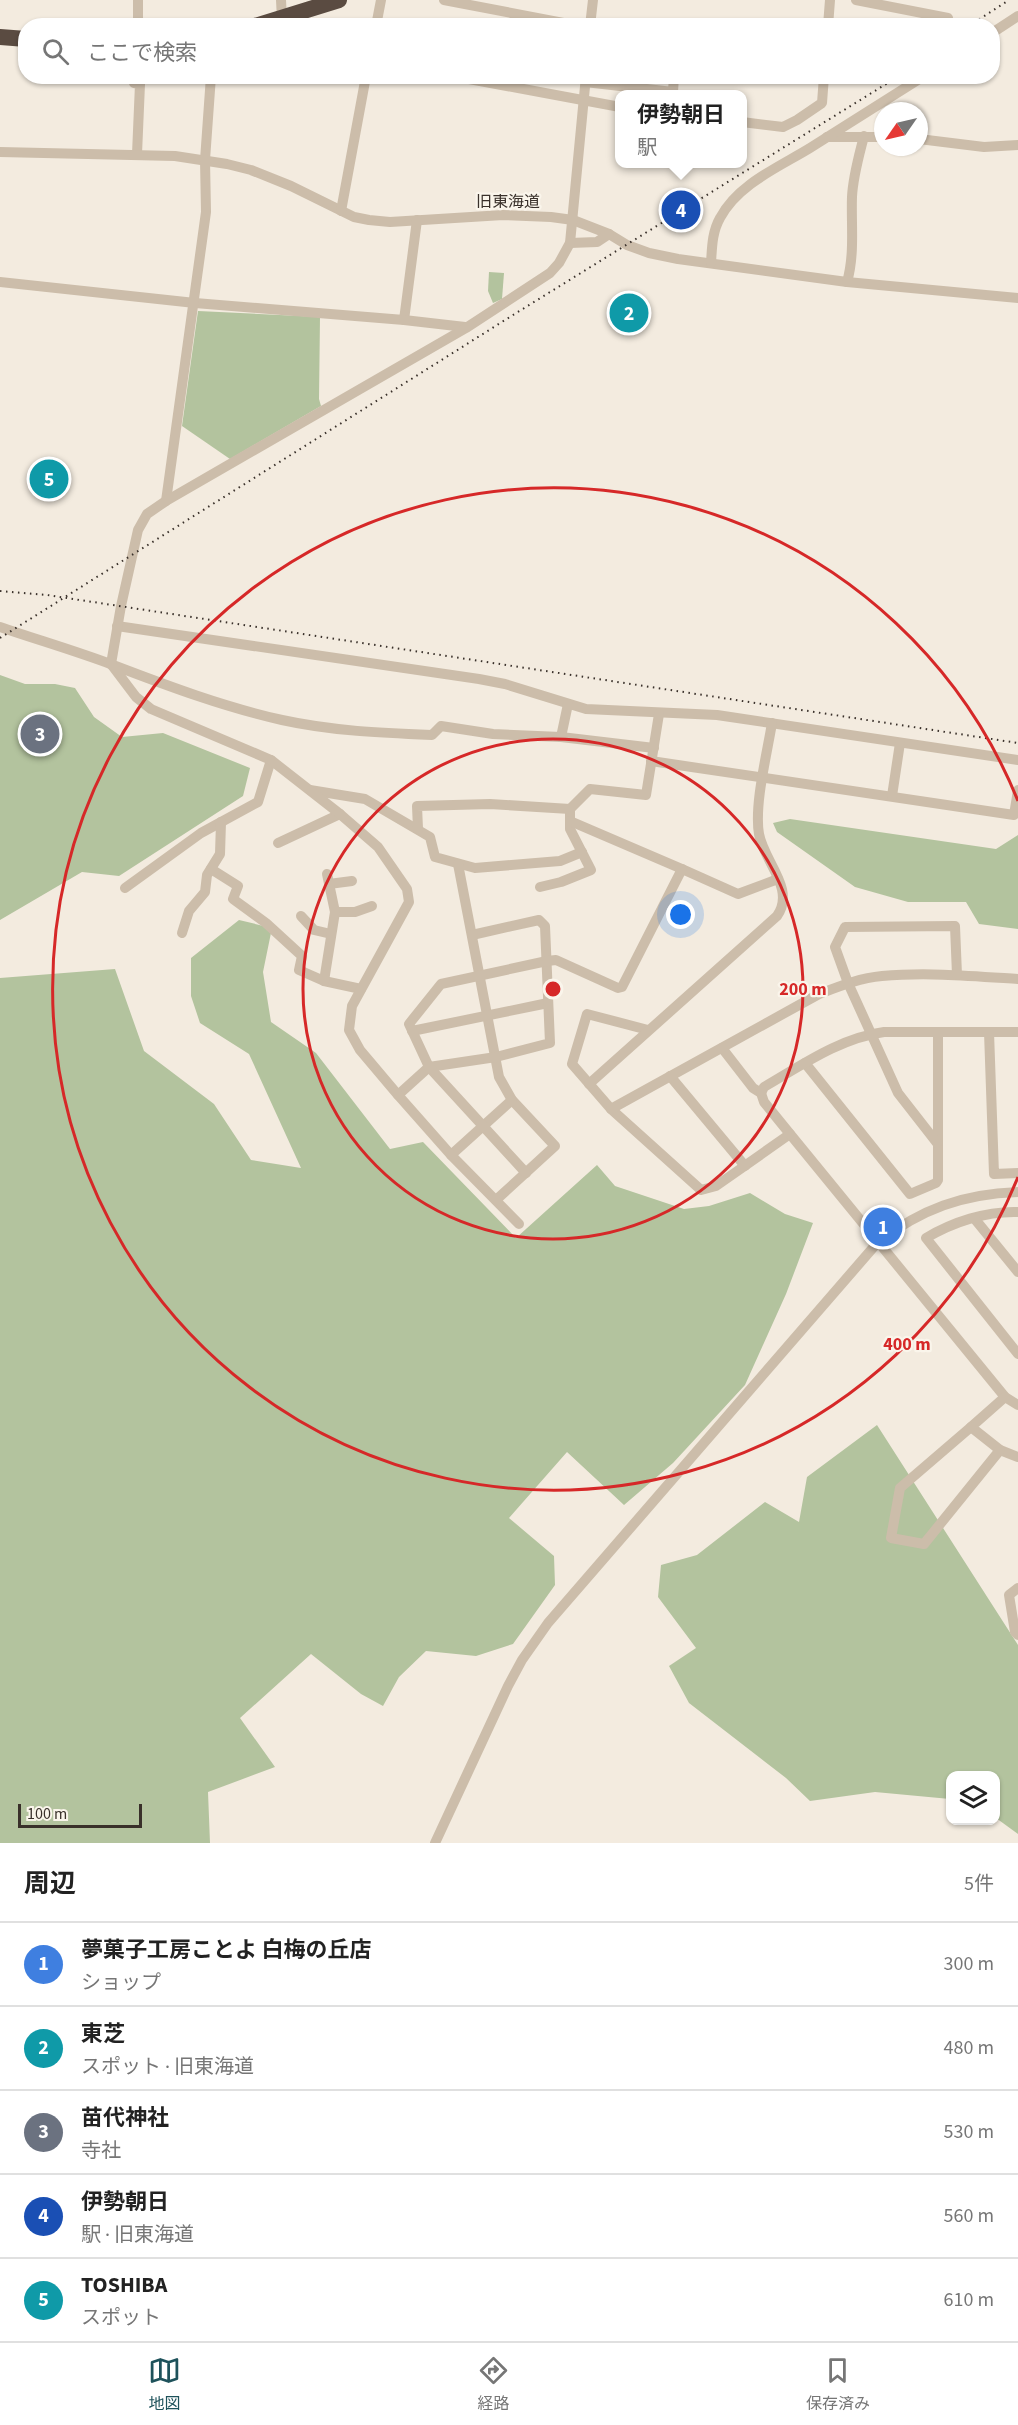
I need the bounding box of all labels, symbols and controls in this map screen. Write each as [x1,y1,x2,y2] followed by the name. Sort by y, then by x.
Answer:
[18,18,1000,84] search box
[39,35,72,68] icon: search
[87,37,197,69] text: ここで検索
[615,90,747,168] popup
[637,99,725,131] text: 伊勢朝日
[874,102,928,156] north arrow
[637,134,657,162] text: 駅
[662,188,700,232] pin: 4
[476,191,540,213] street label: 旧東海道
[610,290,648,336] pin: 2
[29,456,68,502] pin: 5
[20,712,60,756] pin: 3
[666,900,695,929] your location
[779,977,827,1002] text: 200 m
[543,979,563,999] centre of rings
[864,1204,902,1250] pin: 1
[883,1332,931,1357] text: 400 m
[946,1771,1000,1825] map controls
[946,1771,1000,1825] button: layers
[18,1801,142,1828] scale bar
[27,1803,67,1825] text: 100 m
[24,1865,76,1902] text: 周辺
[964,1870,994,1898] text: 5件
[81,1934,371,1966] text: 夢菓子工房ことよ 白梅の丘店
[38,1950,49,1978] text: 1
[944,1950,994,1978] text: 300 m
[81,1969,161,1997] text: ショップ
[81,2018,125,2050] text: 東芝
[38,2034,49,2062] text: 2
[944,2034,994,2062] text: 480 m
[81,2053,254,2081] text: スポット · 旧東海道
[81,2102,169,2134] text: 苗代神社
[38,2118,49,2146] text: 3
[944,2118,994,2146] text: 530 m
[81,2137,121,2165] text: 寺社
[81,2186,169,2218] text: 伊勢朝日
[38,2202,49,2230] text: 4
[944,2202,994,2230] text: 560 m
[81,2221,194,2249] text: 駅 · 旧東海道
[81,2269,167,2301] text: TOSHIBA
[38,2286,49,2314] text: 5
[944,2286,994,2314] text: 610 m
[81,2304,161,2332] text: スポット
[148,2354,181,2415] tab: 地図
[477,2354,510,2415] tab: 経路
[806,2354,870,2415] tab: 保存済み

